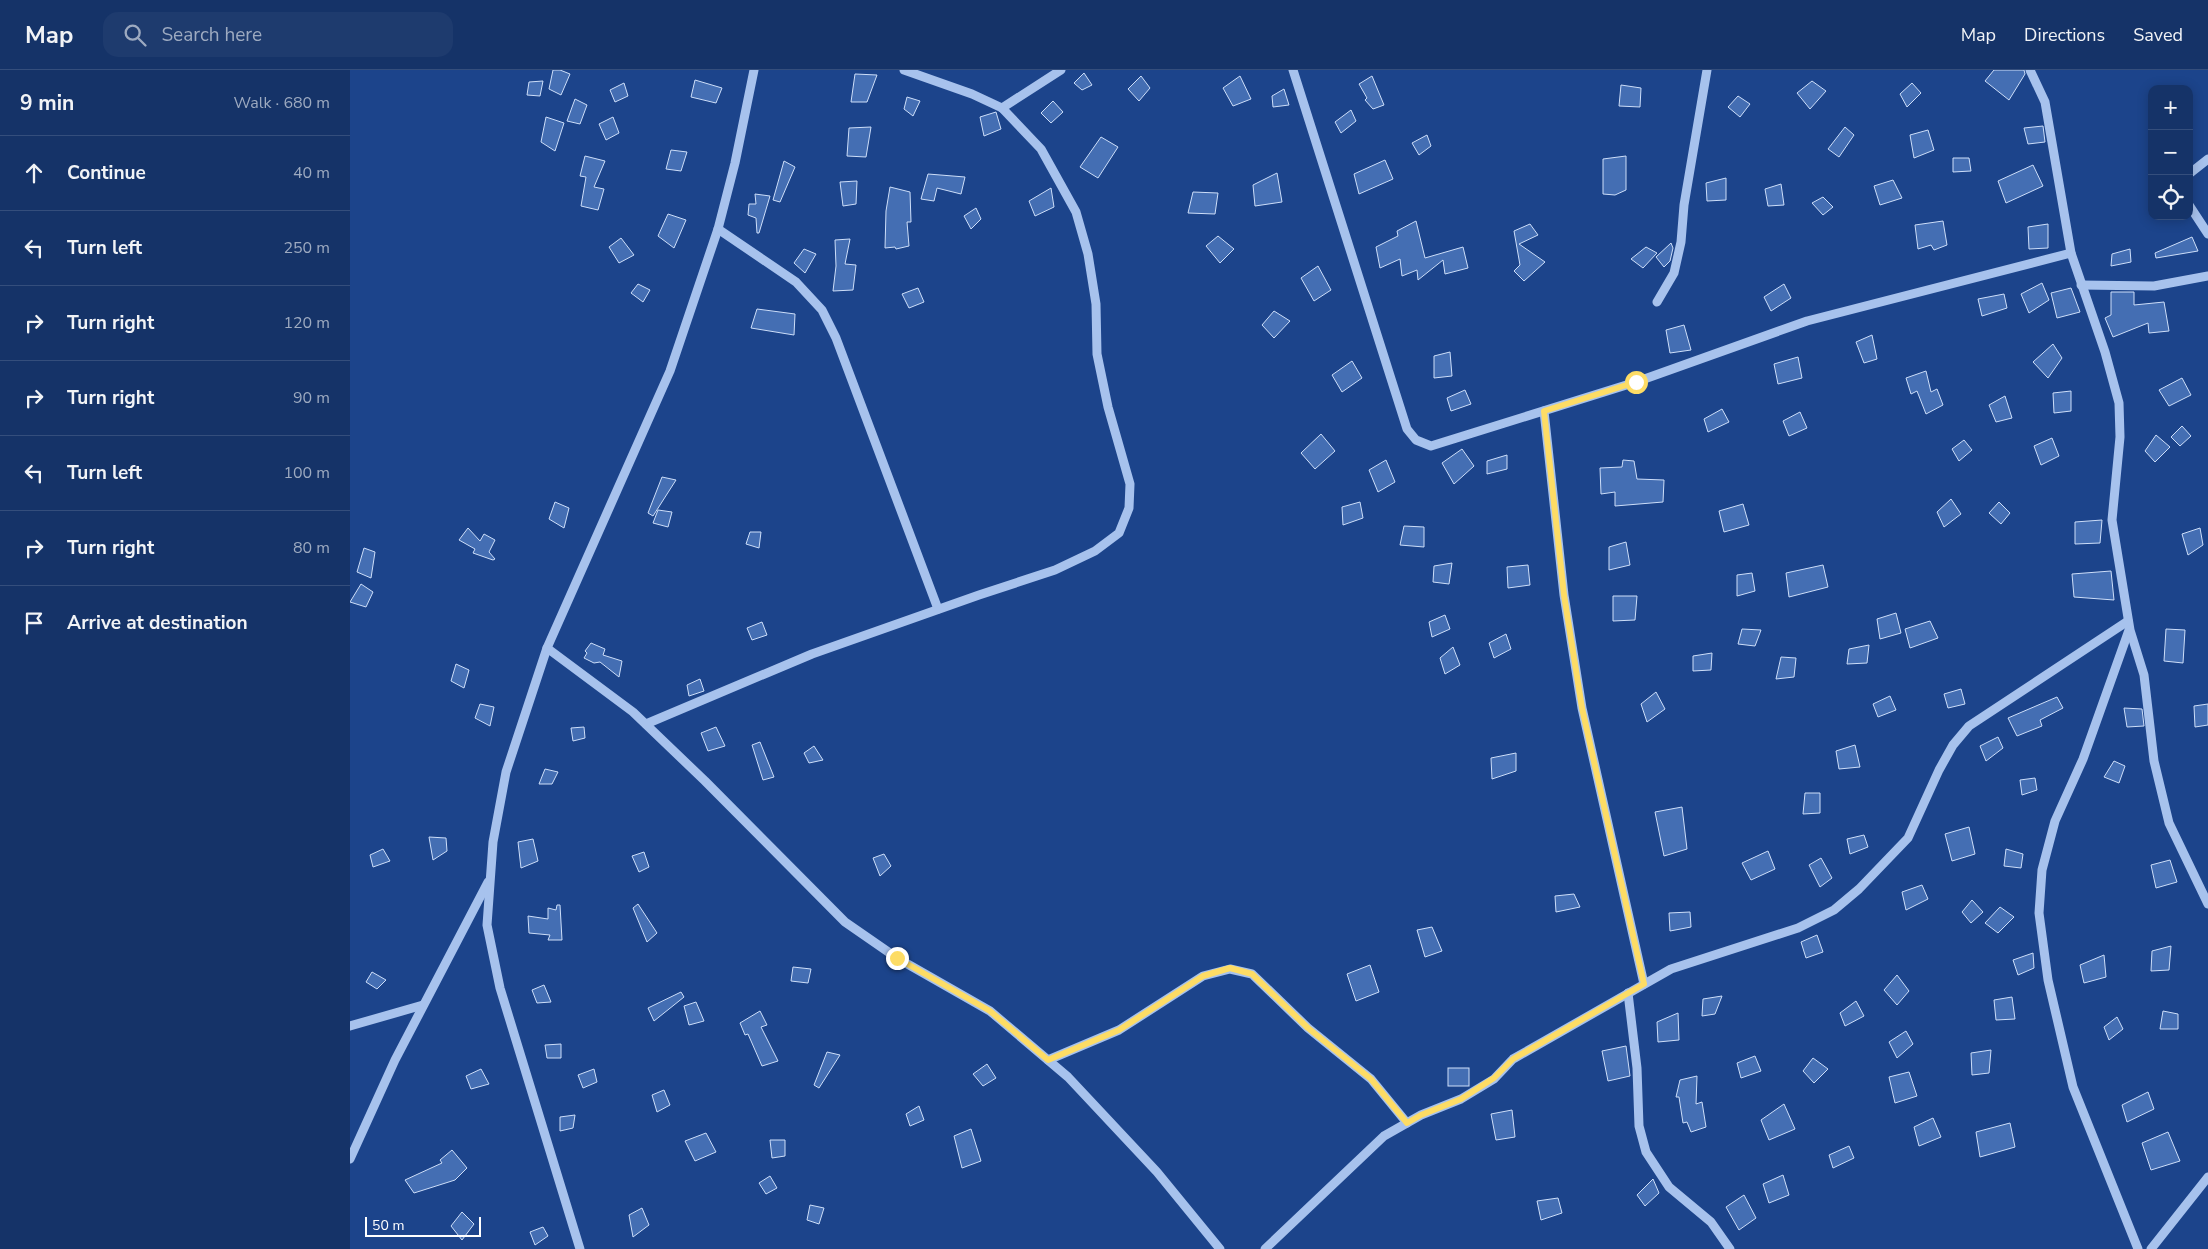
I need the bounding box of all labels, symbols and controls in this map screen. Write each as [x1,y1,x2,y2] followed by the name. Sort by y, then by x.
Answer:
[103,12,453,57] search box
[25,19,73,51] text: Map
[121,21,149,49] icon: search
[161,22,262,48] text: Search here
[1961,23,1996,47] text: Map
[2024,23,2105,47] text: Directions
[2133,23,2183,47] text: Saved
[2148,85,2193,220] map controls
[2148,85,2193,130] button: +
[20,89,74,117] text: 9 min
[234,92,330,114] text: Walk · 680 m
[2148,130,2193,175] button: −
[20,159,48,187] icon: ahead
[67,160,146,186] text: Continue
[293,162,330,184] text: 40 m
[2148,175,2193,220] button: locate
[20,234,48,262] icon: left
[67,235,142,261] text: Turn left
[283,237,330,259] text: 250 m
[20,309,48,337] icon: right
[67,310,154,336] text: Turn right
[283,312,330,334] text: 120 m
[1625,371,1648,394] route start
[20,384,48,412] icon: right
[67,385,154,411] text: Turn right
[293,387,330,409] text: 90 m
[20,459,48,487] icon: left
[67,460,142,486] text: Turn left
[283,462,330,484] text: 100 m
[20,534,48,562] icon: right
[67,535,154,561] text: Turn right
[293,537,330,559] text: 80 m
[20,609,48,637] icon: arrive
[67,610,248,636] text: Arrive at destination
[886,947,909,970] route end
[365,1214,481,1237] scale bar
[372,1216,404,1235] text: 50 m

